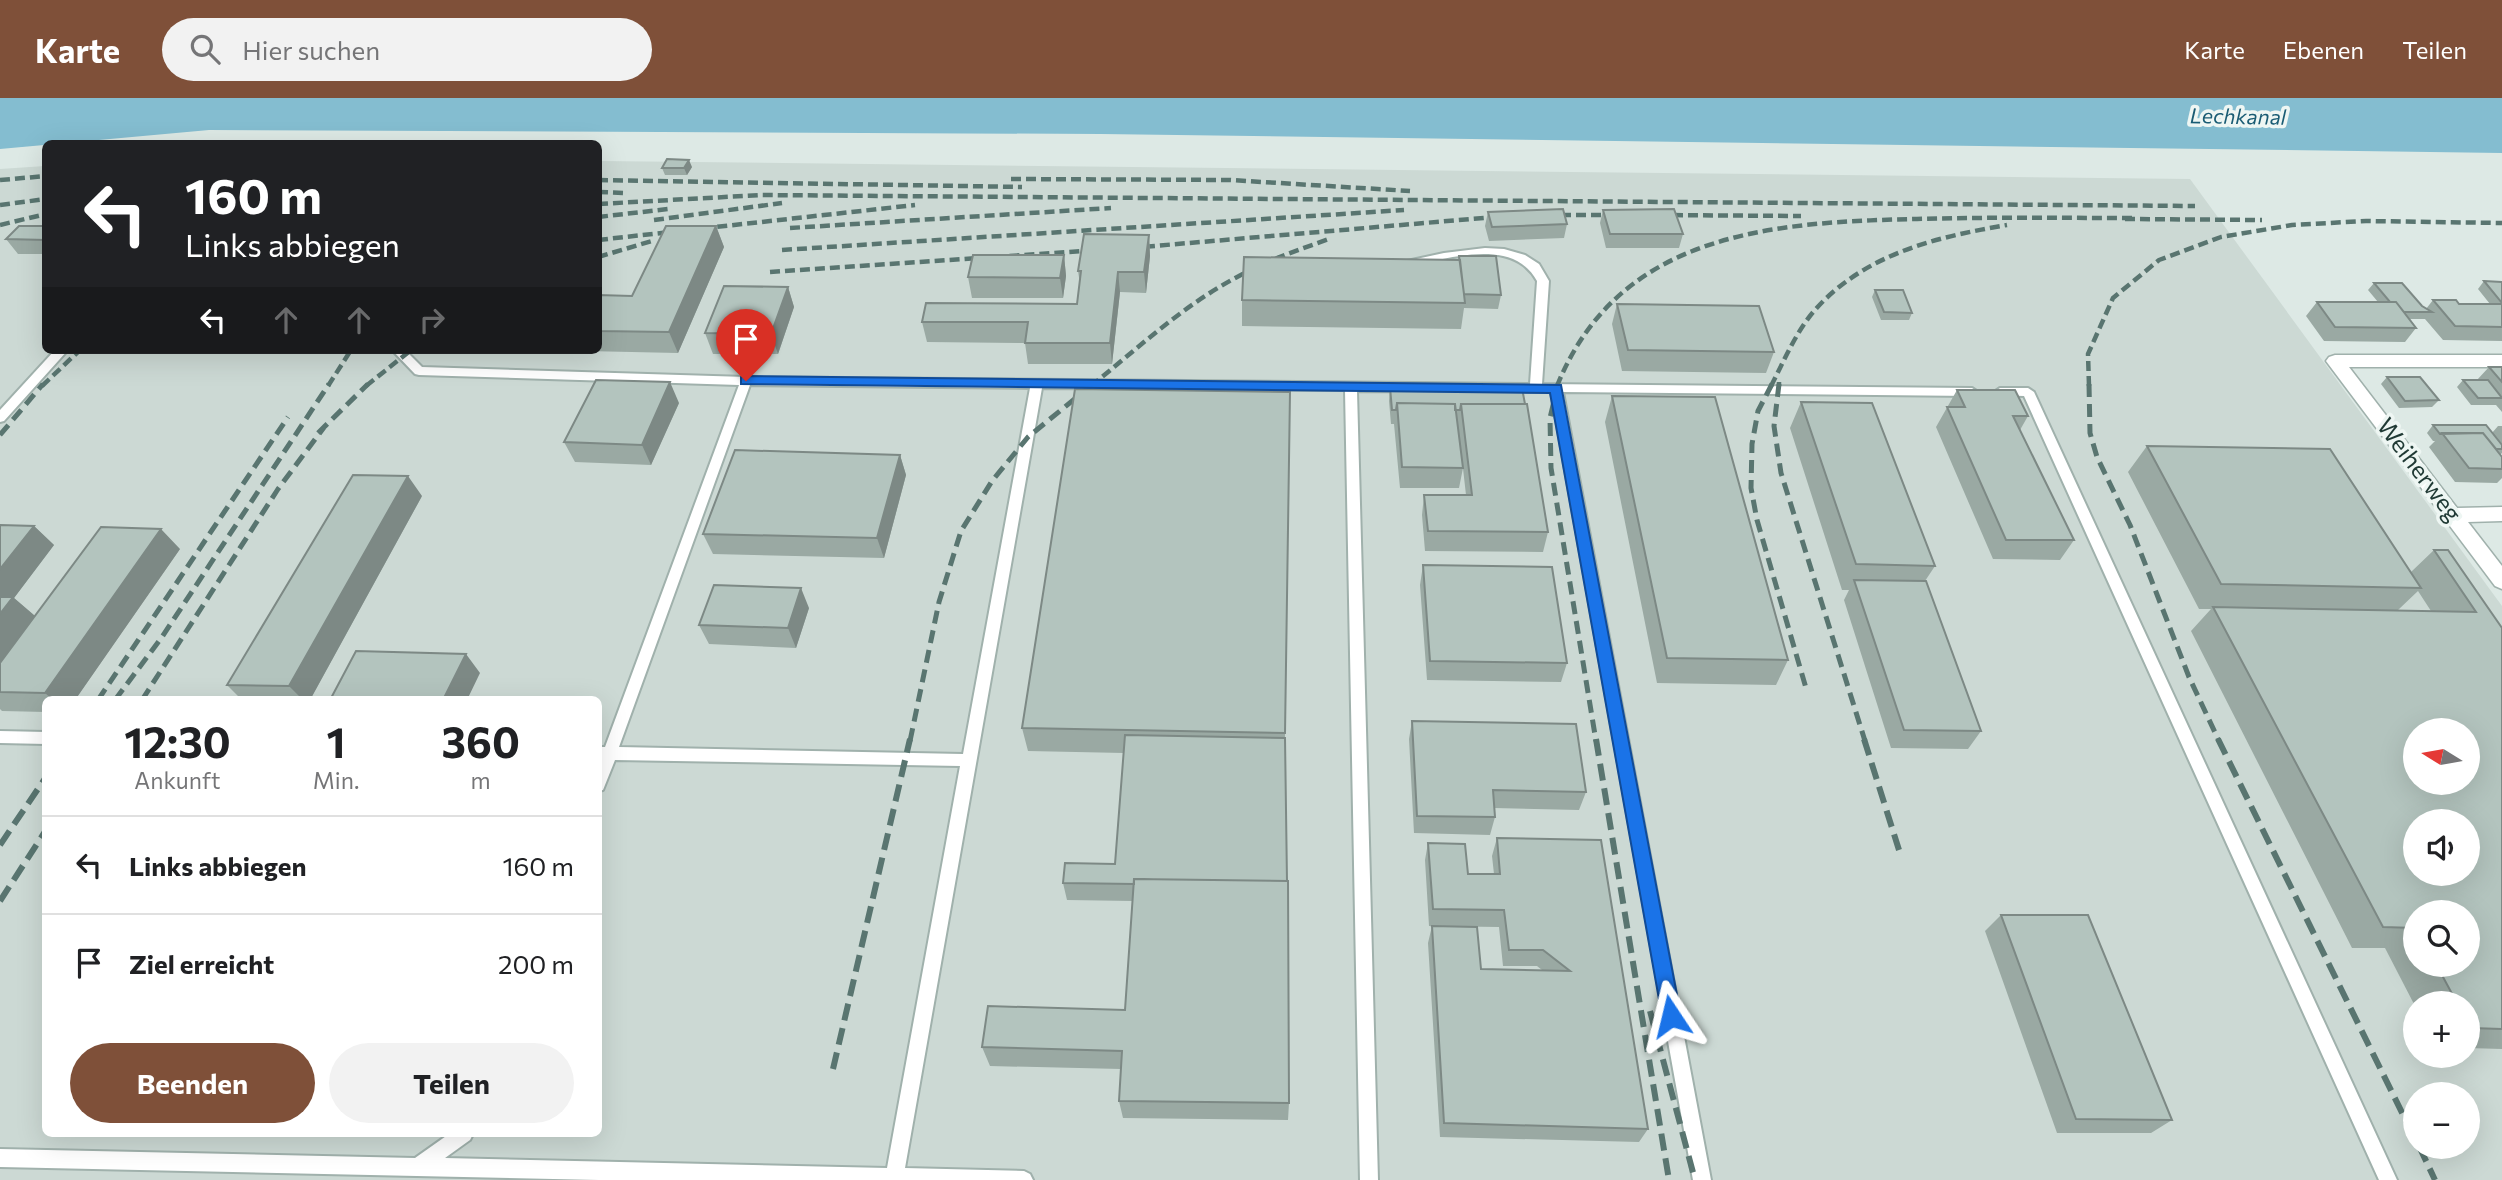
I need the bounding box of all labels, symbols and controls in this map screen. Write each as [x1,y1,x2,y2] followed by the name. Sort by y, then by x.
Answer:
[162,18,652,81] search box
[35,29,120,70] text: Karte
[186,30,224,68] icon: search
[242,34,380,65] text: Hier suchen
[2184,35,2245,64] text: Karte
[2283,35,2364,64] text: Ebenen
[2402,35,2467,64] text: Teilen
[2190,102,2287,129] water label: Lechkanal
[185,164,322,224] text: 160 m
[70,168,161,259] icon: left
[185,224,400,264] text: Links abbiegen
[194,301,232,339] icon: left
[267,301,305,339] icon: ahead
[340,301,378,339] icon: ahead
[413,301,451,339] icon: right
[716,309,776,381] pin
[727,320,765,358] icon: arrive
[2372,412,2469,527] street label: Weiherweg
[124,715,231,767] text: 12:30
[327,715,346,767] text: 1
[442,715,520,767] text: 360
[2403,718,2480,794] north arrow
[2403,718,2480,1159] map controls
[134,766,220,794] text: Ankunft
[313,766,359,794] text: Min.
[471,766,491,794] text: m
[2403,809,2480,886] button: sound
[70,846,108,884] icon: left
[129,850,307,881] text: Links abbiegen
[502,850,574,881] text: 160 m
[2403,900,2480,977] button: search
[70,944,108,982] icon: arrive
[129,948,274,979] text: Ziel erreicht
[498,948,574,979] text: 200 m
[1634,979,1708,1053] position arrow
[2403,991,2480,1068] button: +
[70,1043,315,1123] button: Beenden
[329,1043,574,1123] button: Teilen
[2403,1082,2480,1159] button: −

